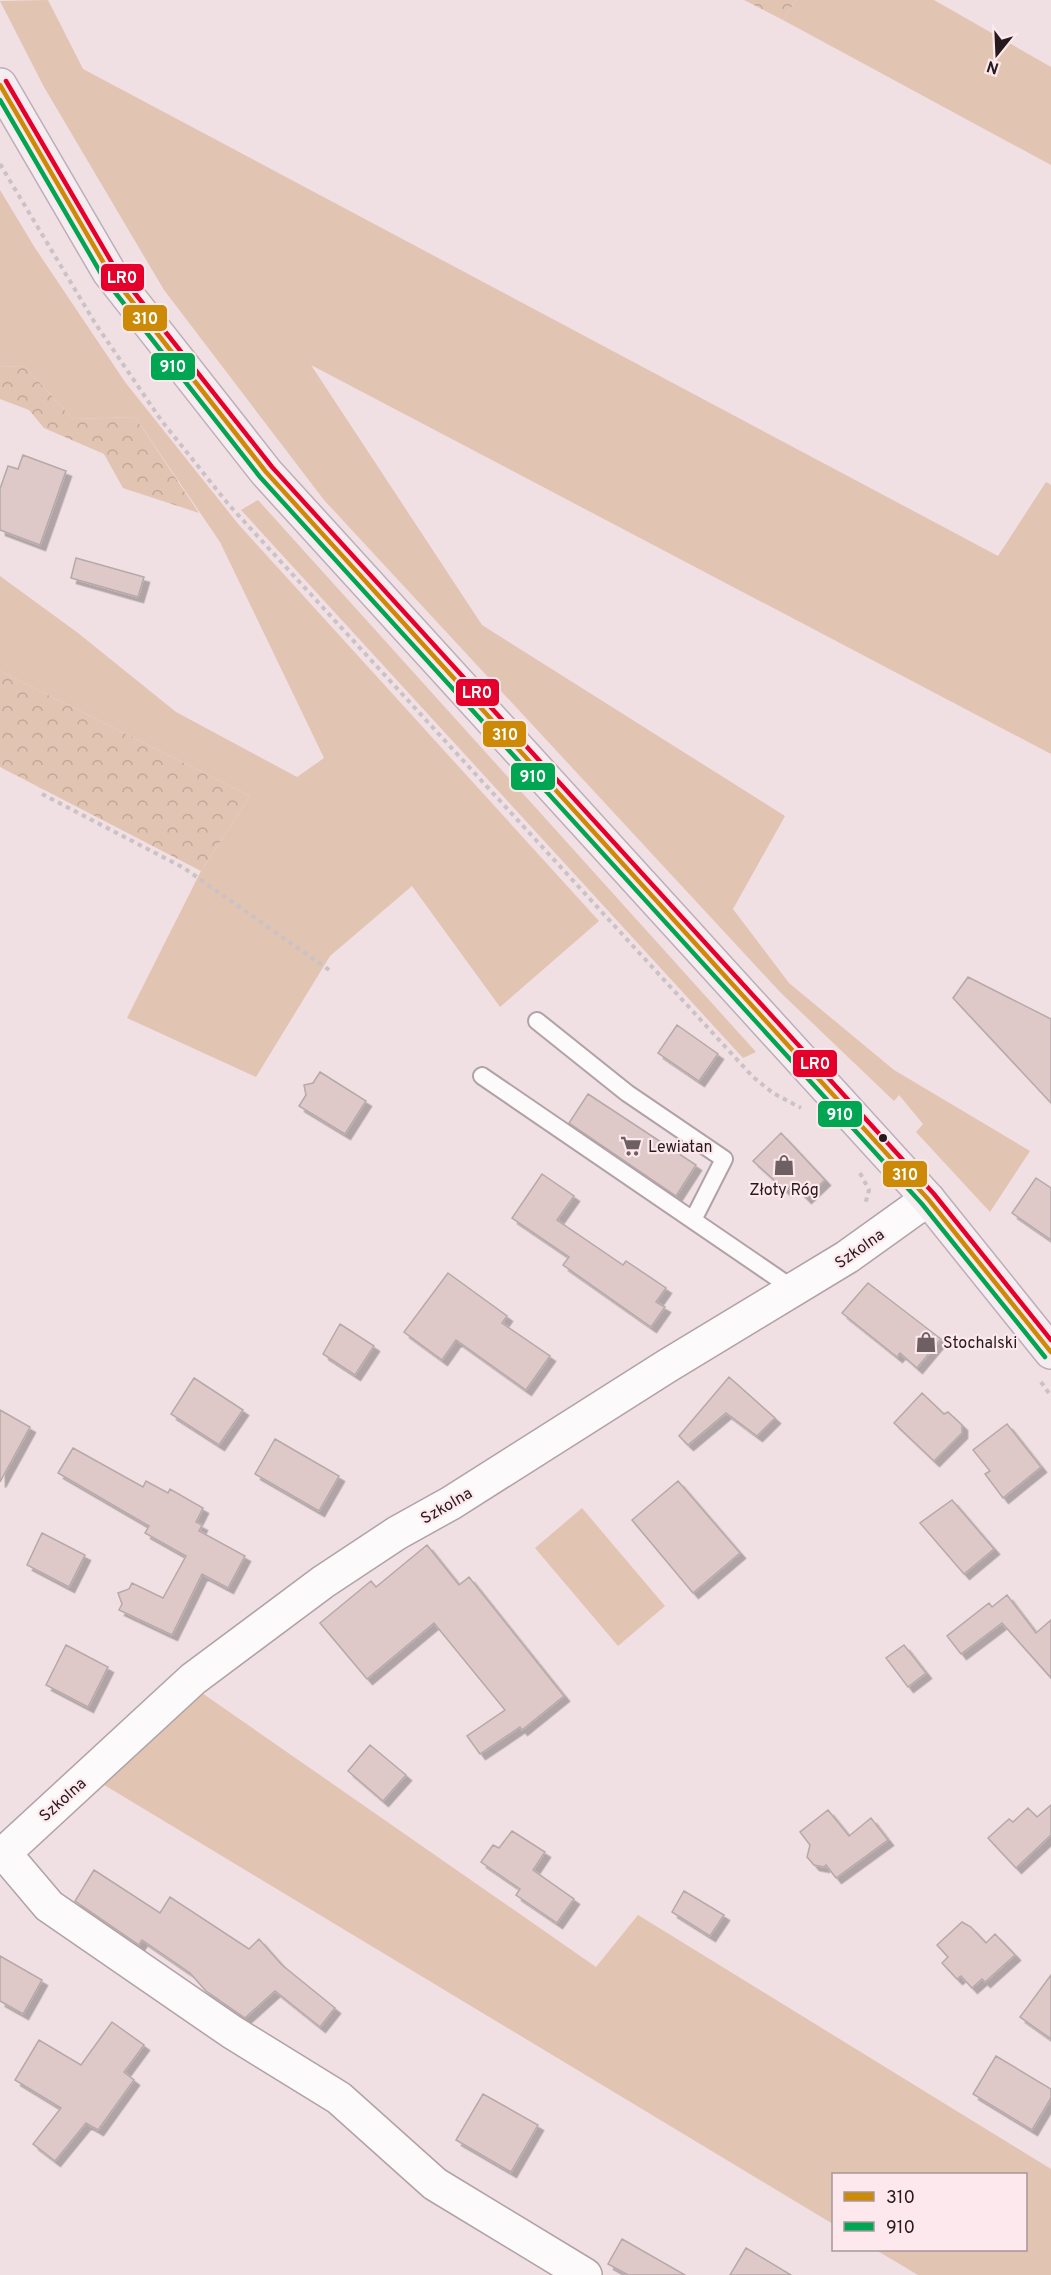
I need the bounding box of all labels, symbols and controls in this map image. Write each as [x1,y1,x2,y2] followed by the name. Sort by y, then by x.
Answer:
[967,24,1027,84] north arrow
[984,55,1002,78] text: N
[100,263,145,292] line badge: LR0
[107,269,137,289] text: LR0
[122,304,168,332] line badge: 310
[132,310,158,330] text: 310
[150,352,196,381] line badge: 910
[160,358,186,378] text: 910
[455,678,500,707] line badge: LR0
[462,684,492,704] text: LR0
[482,720,527,748] line badge: 310
[492,726,518,746] text: 310
[510,762,556,791] line badge: 910
[520,768,546,788] text: 910
[792,1049,838,1078] line badge: LR0
[800,1055,830,1075] text: LR0
[817,1100,863,1128] line badge: 910
[827,1106,853,1126] text: 910
[877,1132,889,1144] unlabelled marker
[619,1134,643,1158] supermarket icon: Lewiatan
[648,1138,713,1158] place label: Lewiatan
[772,1153,796,1177] shop icon: Złoty Róg
[882,1160,928,1188] line badge: 310
[892,1166,918,1186] text: 310
[749,1181,819,1201] place label: Złoty Róg
[831,1225,889,1274] street label: Szkolna
[914,1330,938,1354] shop icon: Stochalski
[943,1334,1017,1354] place label: Stochalski
[418,1484,476,1529] street label: Szkolna
[36,1774,91,1827] street label: Szkolna
[832,2173,1027,2251] legend
[886,2187,915,2210] text: 310
[886,2217,915,2240] text: 910

